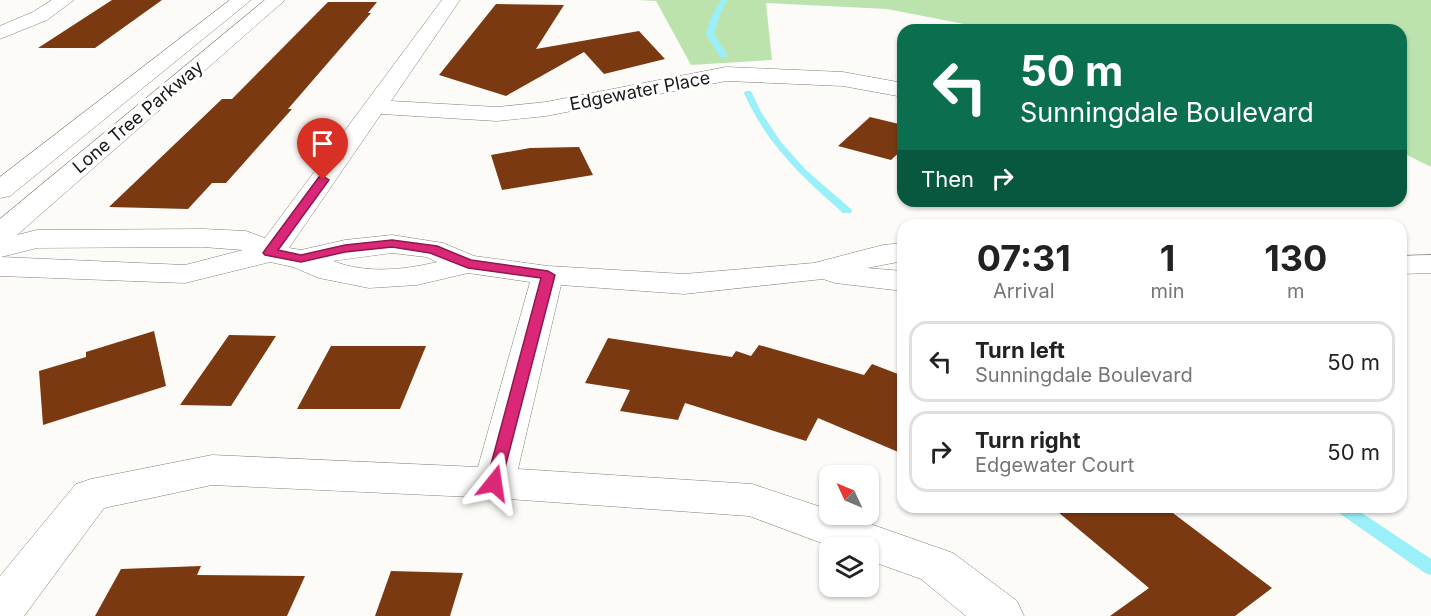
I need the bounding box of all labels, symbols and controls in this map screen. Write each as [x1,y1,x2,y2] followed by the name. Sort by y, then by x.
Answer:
[1020,45,1123,96] text: 50 m
[921,48,999,126] icon: left
[68,56,207,177] street label: Lone Tree Parkway
[568,67,712,114] street label: Edgewater Place
[1020,96,1314,129] text: Sunningdale Boulevard
[297,118,348,180] pin
[306,127,339,160] icon: arrive
[986,162,1019,195] icon: right
[921,166,974,192] text: Then
[977,236,1071,280] text: 07:31
[1160,236,1175,280] text: 1
[1264,236,1327,280] text: 130
[993,279,1054,303] text: Arrival
[1150,279,1185,303] text: min
[1287,279,1305,303] text: m
[975,337,1065,363] text: Turn left
[924,345,957,378] icon: left
[1327,349,1380,375] text: 50 m
[975,363,1193,387] text: Sunningdale Boulevard
[975,427,1081,453] text: Turn right
[924,435,957,468] icon: right
[1327,439,1380,465] text: 50 m
[462,451,526,515] position arrow
[975,453,1134,477] text: Edgewater Court
[819,465,879,525] north arrow
[819,465,879,597] map controls
[819,537,879,597] button: layers

